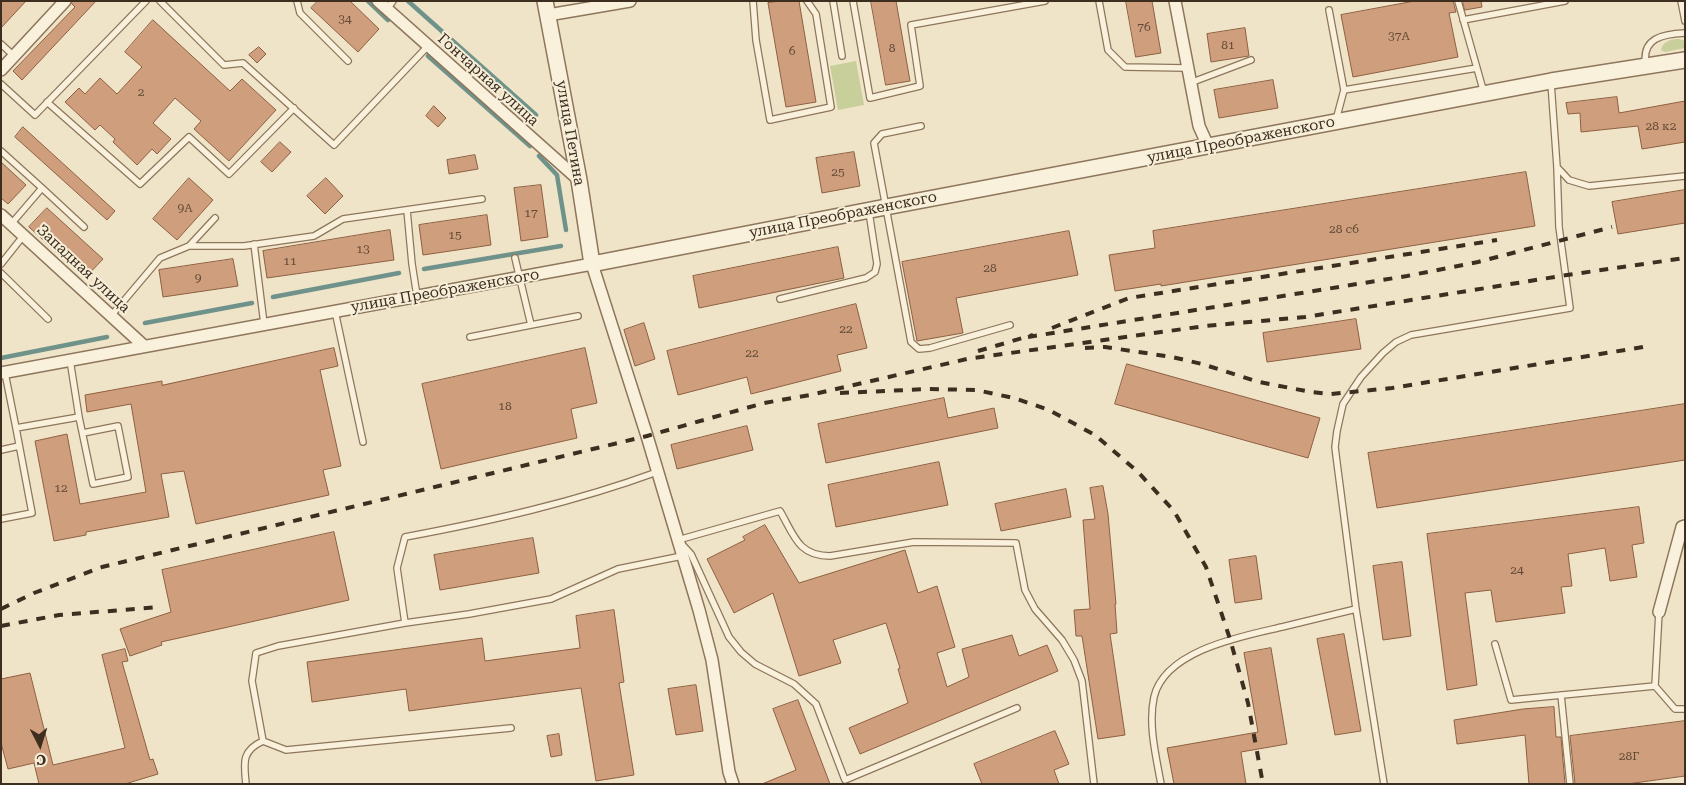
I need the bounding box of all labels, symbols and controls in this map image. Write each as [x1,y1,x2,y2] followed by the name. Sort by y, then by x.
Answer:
[338,12,352,26] house number: 34
[1137,20,1151,34] house number: 76
[1388,29,1410,43] house number: 37А
[434,30,542,130] street label: Гончарная улица
[1221,38,1235,52] house number: 81
[889,41,895,55] house number: 8
[789,44,795,58] house number: 6
[552,79,588,187] street label: улица Петина
[138,85,144,99] house number: 2
[1146,113,1336,167] street label: улица Преображенского
[1646,119,1676,133] house number: 28 к2
[831,165,845,179] house number: 25
[748,188,938,242] street label: улица Преображенского
[177,201,193,215] house number: 9А
[524,206,538,220] house number: 17
[32,221,134,317] street label: Западная улица
[1329,222,1359,236] house number: 28 с6
[448,228,462,242] house number: 15
[356,242,370,256] house number: 13
[283,254,297,268] house number: 11
[983,261,997,275] house number: 28
[349,266,541,316] street label: улица Преображенского
[195,271,201,285] house number: 9
[839,322,853,336] house number: 22
[745,346,759,360] house number: 22
[498,399,512,413] house number: 18
[54,481,68,495] house number: 12
[1510,563,1524,577] house number: 24
[15,720,65,770] north arrow
[1619,749,1639,763] house number: 28Г
[36,752,47,768] text: С

